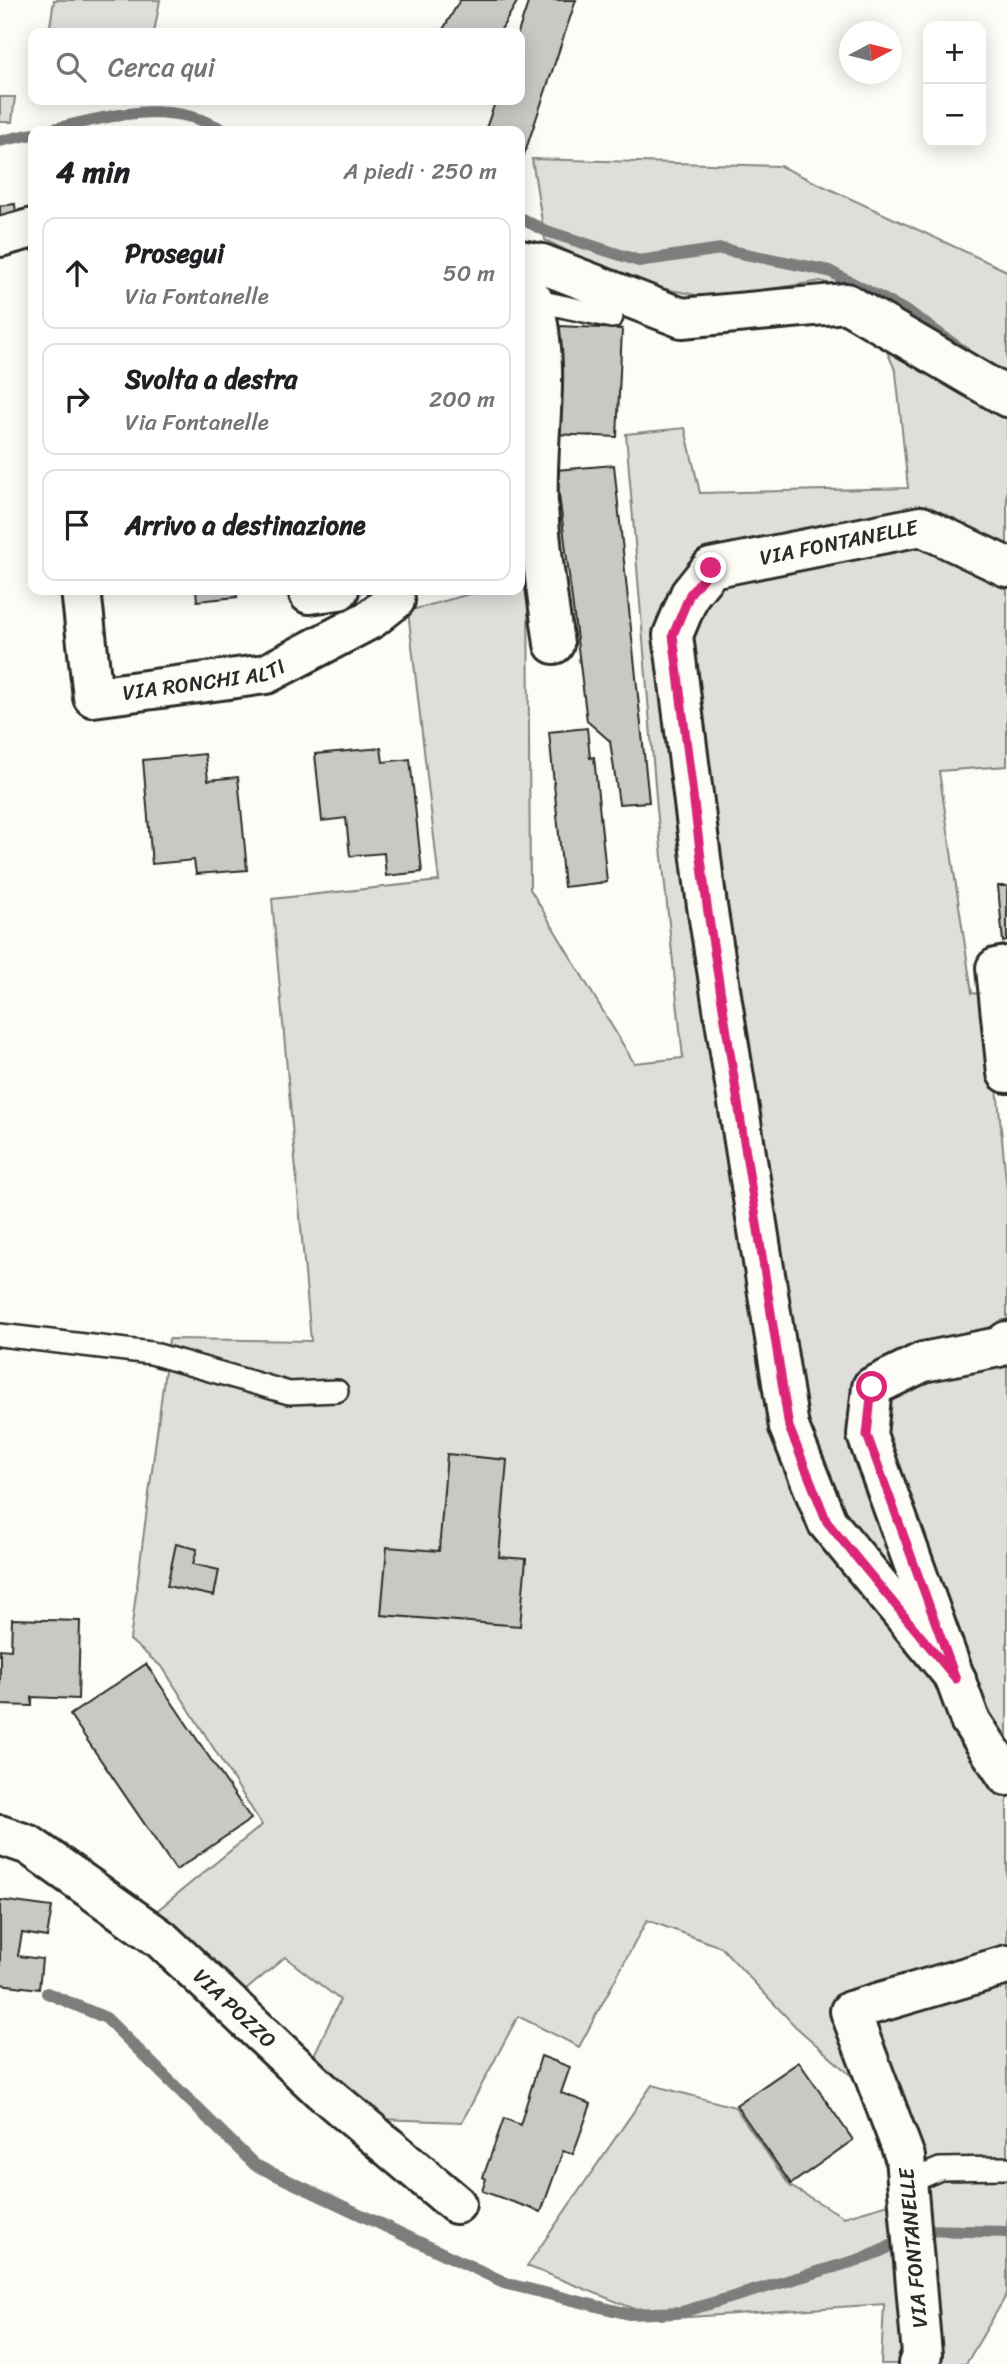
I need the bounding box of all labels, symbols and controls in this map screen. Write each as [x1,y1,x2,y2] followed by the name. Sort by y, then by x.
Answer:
[839,21,902,84] north arrow
[923,21,986,147] map controls
[923,21,986,84] button: +
[28,28,525,105] search box
[108,44,215,90] text: Cerca qui
[52,48,90,86] icon: search
[923,84,986,147] button: −
[56,145,130,199] text: 4 min
[344,151,497,192] text: A piedi · 250 m
[125,230,224,276] text: Prosegui
[443,253,495,294] text: 50 m
[58,254,96,292] icon: ahead
[125,276,269,317] text: Via Fontanelle
[125,356,297,402] text: Svolta a destra
[429,379,495,420] text: 200 m
[58,380,96,418] icon: right
[125,402,269,443] text: Via Fontanelle
[125,502,366,548] text: Arrivo a destinazione
[58,506,96,544] icon: arrive
[756,508,922,577] street label: VIA FONTANELLE
[695,552,726,583] route end
[120,648,293,712] street label: VIA RONCHI ALTI
[856,1371,887,1402] route start
[184,1959,286,2058] street label: VIA POZZO
[887,2165,939,2329] street label: VIA FONTANELLE

